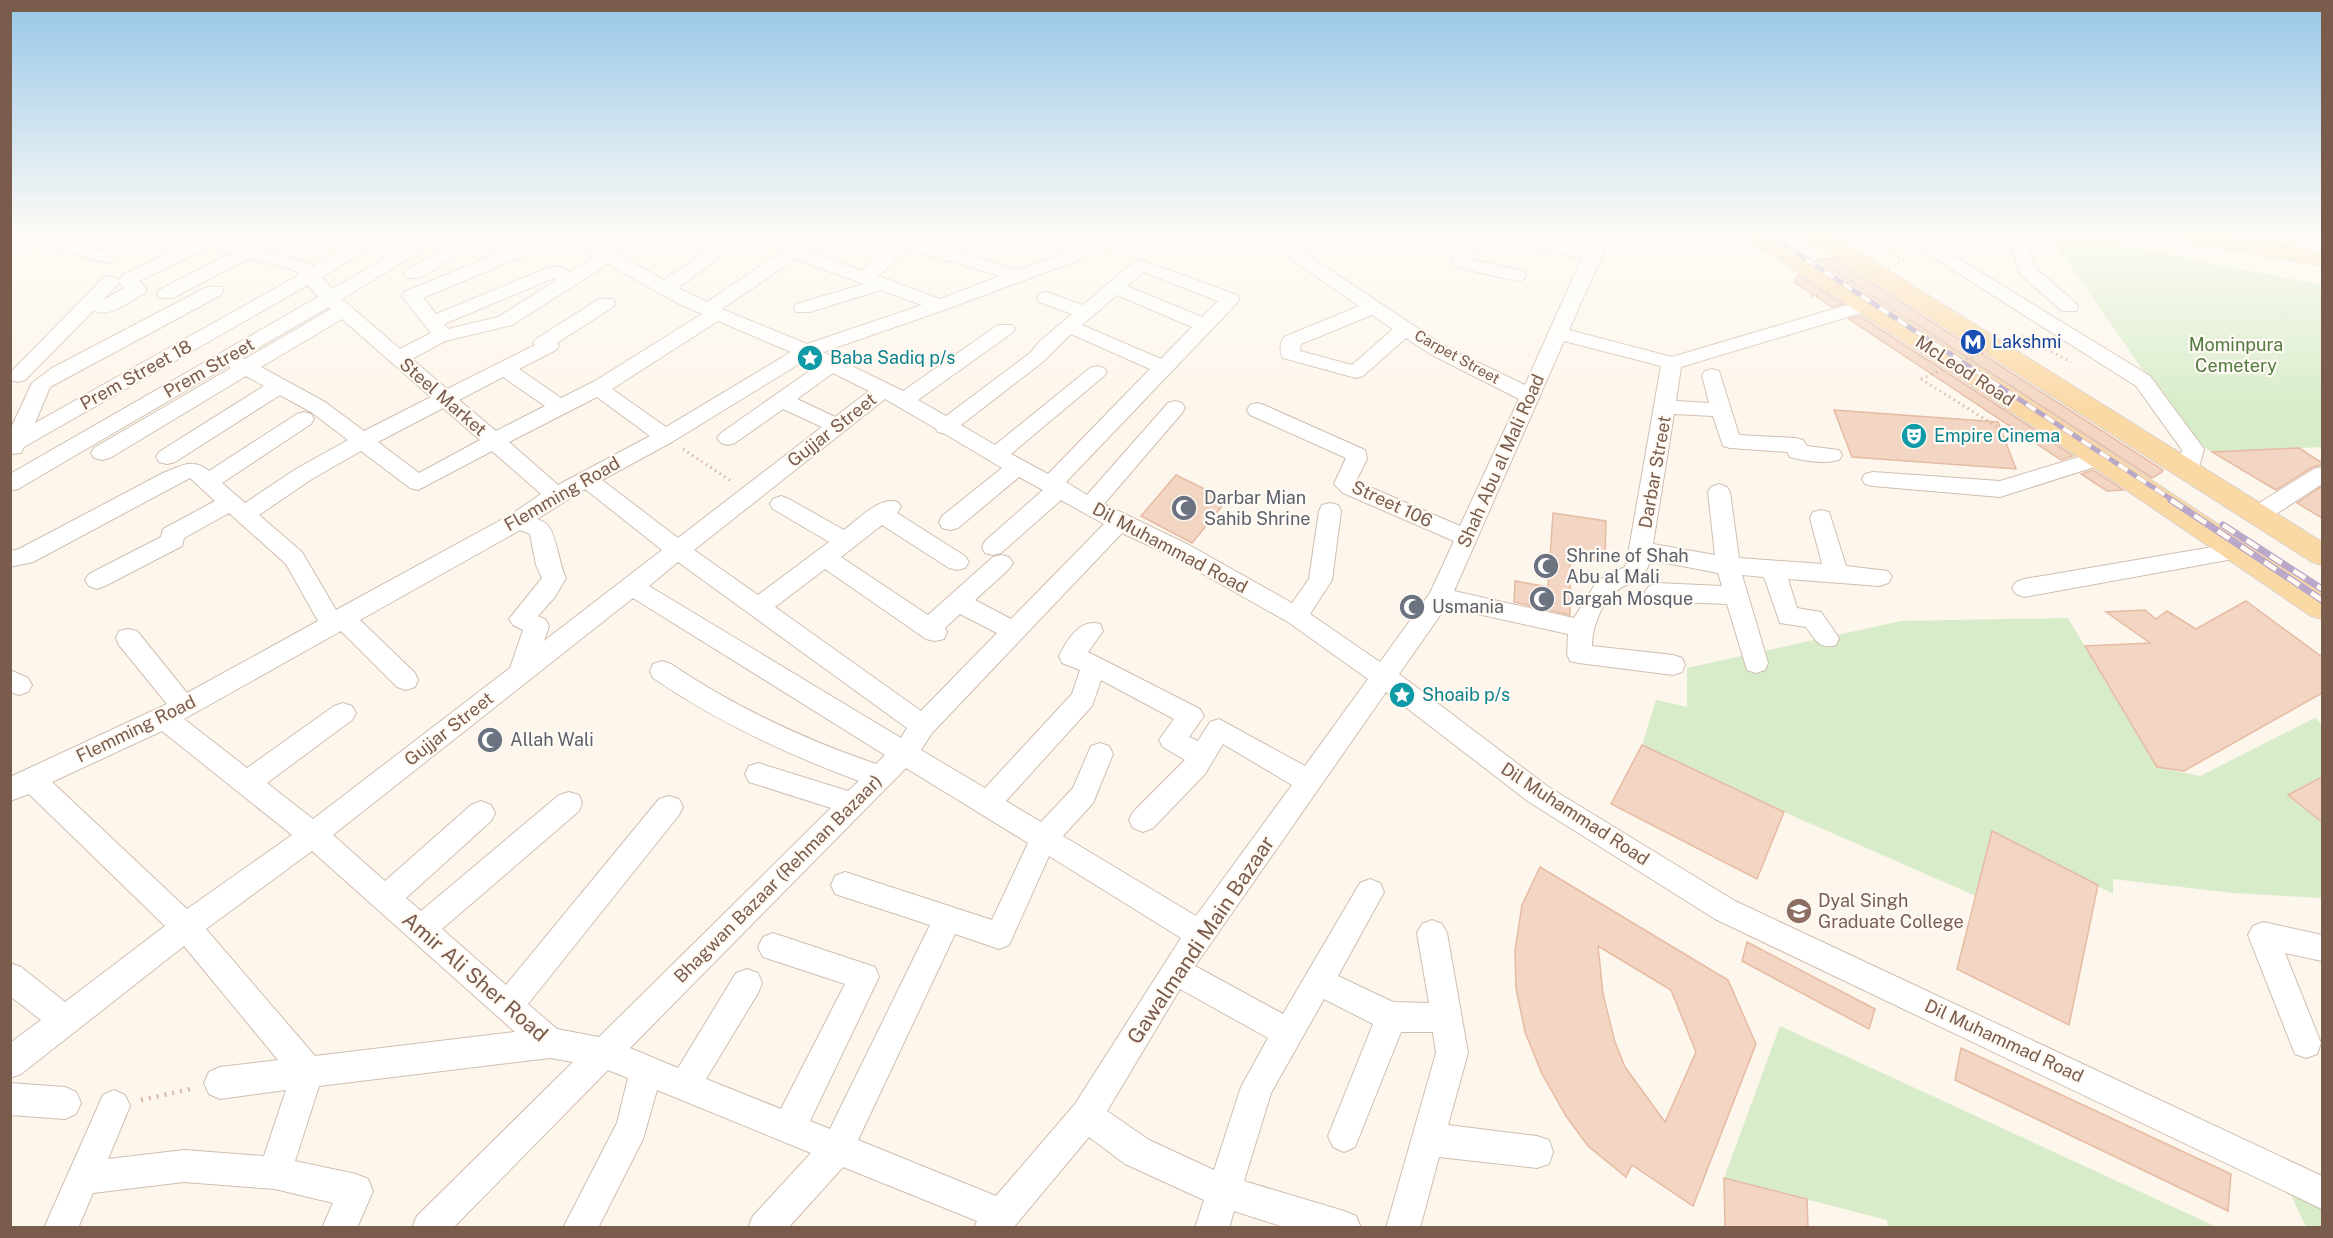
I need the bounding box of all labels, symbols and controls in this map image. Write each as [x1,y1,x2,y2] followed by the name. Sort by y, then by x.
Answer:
[1412,326,1503,387] street label: Carpet Street
[1958,327,1988,357] metro station icon: Lakshmi
[1912,331,2019,410] street label: McLeod Road
[1992,331,2061,352] place label: Lakshmi
[160,333,258,402] street label: Prem Street
[2189,334,2283,376] park label: Mominpura Cemetery
[76,335,195,414] street label: Prem Street 18
[795,343,825,373] place icon: Baba Sadiq p/s
[830,347,955,368] place label: Baba Sadiq p/s
[396,353,491,440] street label: Steel Market
[1453,371,1548,551] street label: Shah Abu al Mali Road
[783,388,880,471] street label: Gujjar Street
[1634,414,1675,530] street label: Darbar Street
[1899,421,1929,451] theatre icon: Empire Cinema
[1934,425,2060,446] place label: Empire Cinema
[500,452,623,535] street label: Flemming Road
[1349,476,1436,531] street label: Street 106
[1204,487,1311,529] place label: Darbar Mian Sahib Shrine
[1169,493,1199,523] mosque icon: Darbar Mian Sahib Shrine
[1089,498,1251,597] street label: Dil Muhammad Road
[1566,545,1689,587] place label: Shrine of Shah Abu al Mali
[1531,551,1561,581] mosque icon: Shrine of Shah Abu al Mali
[1527,584,1557,614] mosque icon: Dargah Mosque
[1562,588,1693,609] place label: Dargah Mosque
[1397,592,1427,622] mosque icon: Usmania
[1432,596,1504,617] place label: Usmania
[1387,680,1417,710] place icon: Shoaib p/s
[1422,684,1510,705] place label: Shoaib p/s
[400,687,497,770] street label: Gujjar Street
[73,691,199,767] street label: Flemming Road
[475,725,505,755] mosque icon: Allah Wali
[510,729,594,750] place label: Allah Wali
[1497,758,1653,869] street label: Dil Muhammad Road
[669,770,886,987] street label: Bhagwan Bazaar (Rehman Bazaar)
[1122,831,1280,1048] street label: Gawalmandi Main Bazaar
[1818,890,1964,932] place label: Dyal Singh Graduate College
[1784,896,1814,926] school or university icon: Dyal Singh Graduate College
[398,907,553,1047] street label: Amir Ali Sher Road
[1922,995,2087,1087] street label: Dil Muhammad Road

